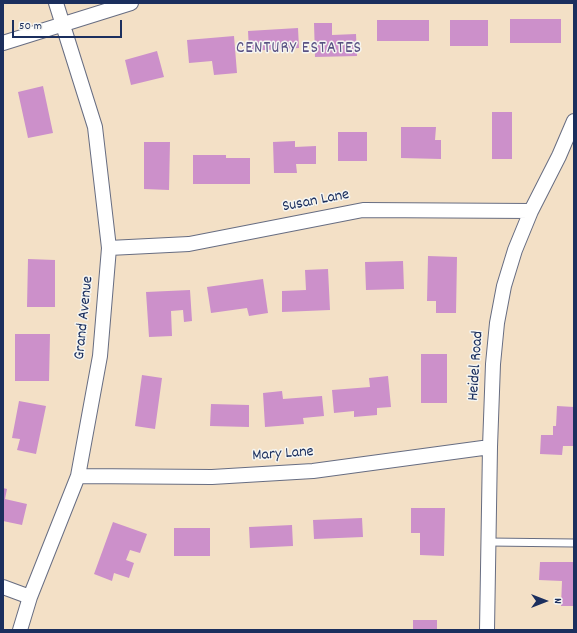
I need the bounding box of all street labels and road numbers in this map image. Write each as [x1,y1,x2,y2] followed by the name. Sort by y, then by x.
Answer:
[281,186,351,218] street label: Susan Lane
[71,275,99,361] street label: Grand Avenue
[465,330,489,402] street label: Heidel Road
[252,443,314,467] street label: Mary Lane

